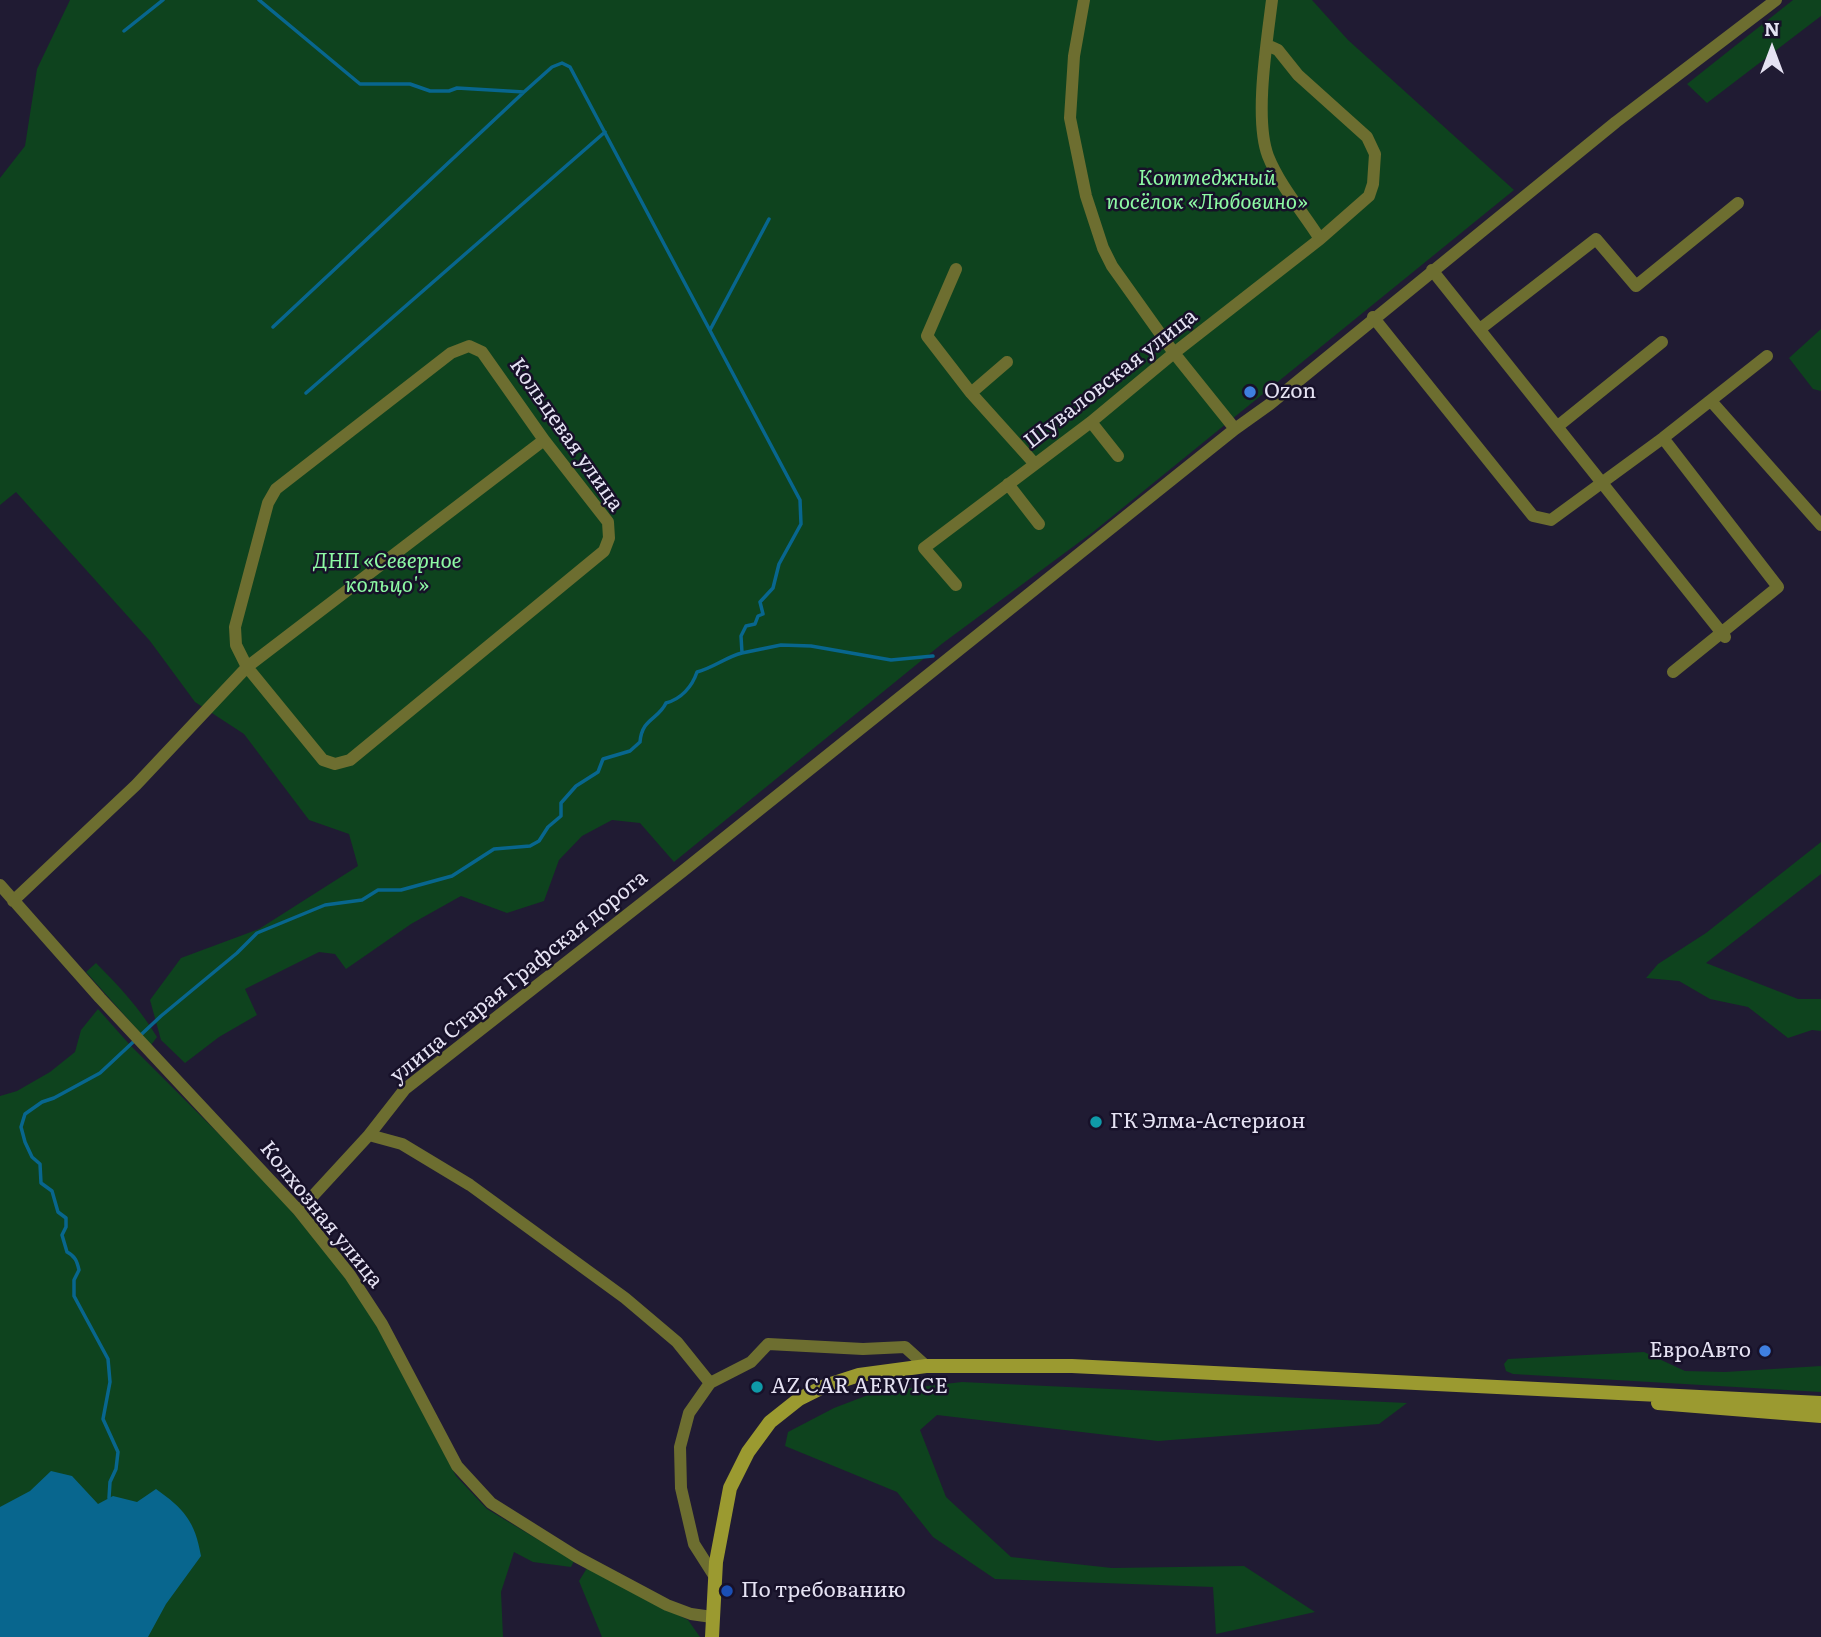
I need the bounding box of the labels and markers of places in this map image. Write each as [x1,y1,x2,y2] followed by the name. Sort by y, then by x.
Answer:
[1264,379,1316,405] place label: Ozon
[1242,384,1258,400] marker: Ozon
[1110,1109,1306,1135] place label: ГК Элма-Астерион
[1088,1114,1104,1130] marker: ГК Элма-Астерион
[1649,1338,1751,1364] place label: ЕвроАвто
[1757,1343,1773,1359] marker: ЕвроАвто
[771,1374,948,1400] place label: AZ CAR AERVICE
[749,1379,765,1395] marker: AZ CAR AERVICE
[741,1578,906,1604] place label: По требованию
[719,1583,735,1599] marker: По требованию

